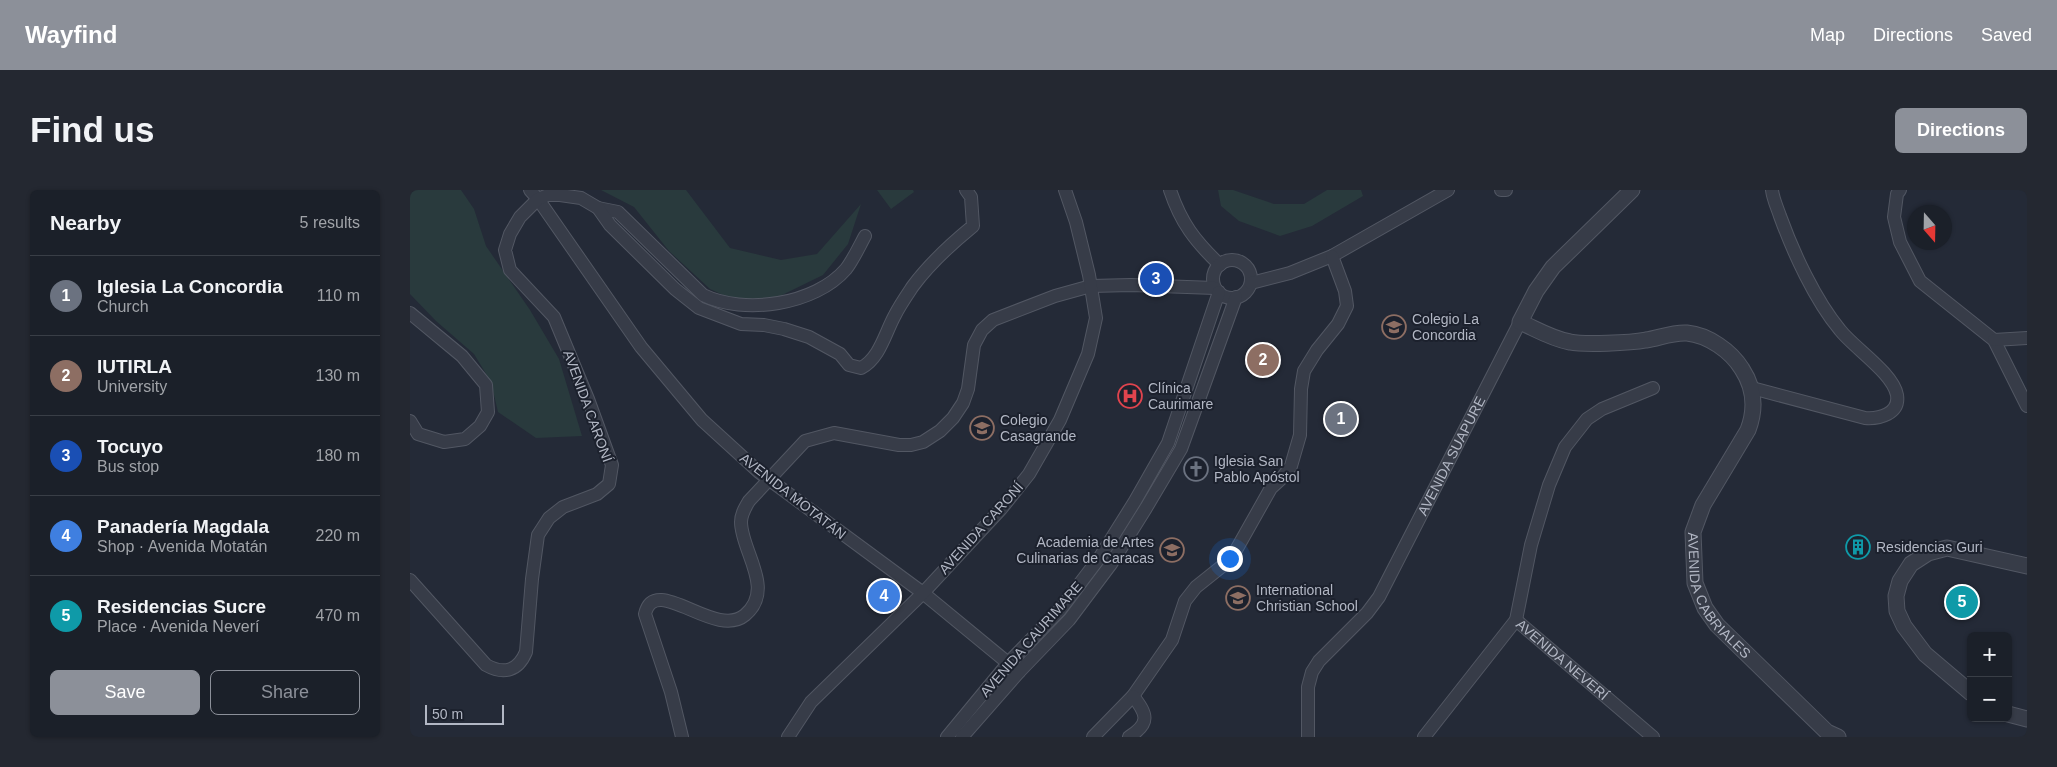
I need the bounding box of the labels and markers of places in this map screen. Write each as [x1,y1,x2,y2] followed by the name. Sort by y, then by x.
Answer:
[1140,260,1172,298] pin: 3
[1412,311,1479,343] place label: Colegio La Concordia
[1381,314,1407,340] school or university icon: Colegio La Concordia
[1247,341,1279,379] pin: 2
[1148,380,1214,412] place label: Clínica Caurimare
[1117,383,1143,409] hospital icon: Clínica Caurimare
[1325,400,1357,438] pin: 1
[1000,412,1076,444] place label: Colegio Casagrande
[969,415,995,441] school or university icon: Colegio Casagrande
[1214,453,1300,485] place label: Iglesia San Pablo Apóstol
[1183,456,1209,482] church icon: Iglesia San Pablo Apóstol
[1016,534,1154,566] place label: Academia de Artes Culinarias de Caracas
[1845,534,1871,560] building icon: Residencias Guri
[1159,537,1185,563] school or university icon: Academia de Artes Culinarias de Caracas
[1876,539,1983,555] place label: Residencias Guri
[868,577,900,615] pin: 4
[1256,582,1358,614] place label: International Christian School
[1946,583,1978,621] pin: 5
[1225,585,1251,611] school or university icon: International Christian School

